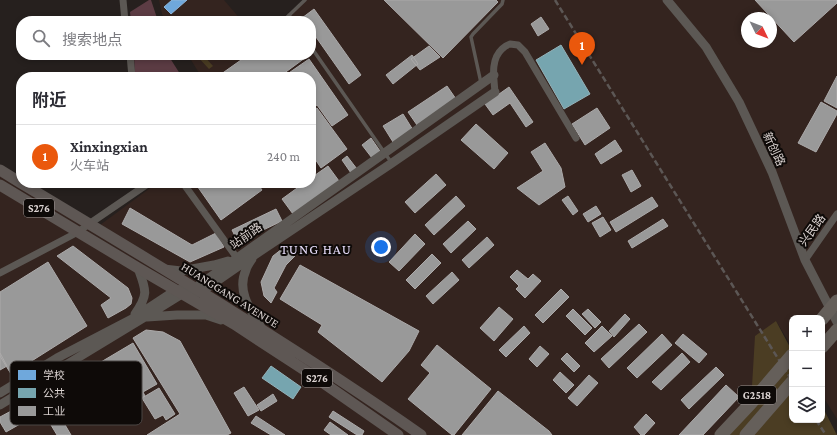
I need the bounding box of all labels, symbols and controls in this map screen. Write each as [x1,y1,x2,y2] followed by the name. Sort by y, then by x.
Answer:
[741,12,777,48] north arrow
[16,16,316,60] search box
[30,27,52,49] icon: search
[62,32,122,48] text: 搜索地点
[569,32,595,65] pin: 1
[32,91,66,110] text: 附近
[760,130,788,168] street label: 新创路
[70,139,148,155] text: Xinxingxian
[43,149,47,164] text: 1
[267,149,300,164] text: 240 m
[70,158,109,173] text: 火车站
[24,199,54,217] road number: S276
[796,211,828,249] street label: 兴民路
[227,220,265,252] street label: 站前路
[371,237,391,257] your location
[280,241,352,257] district label: TUNG HAU
[179,259,282,331] street label: HUANGGANG AVENUE
[789,315,825,423] map controls
[789,315,825,351] button: +
[789,351,825,387] button: −
[10,361,142,425] legend
[43,369,65,381] text: 学校
[302,369,332,387] road number: S276
[738,386,776,404] road number: G2518
[43,387,65,399] text: 公共
[789,387,825,423] button: layers
[43,405,65,417] text: 工业

